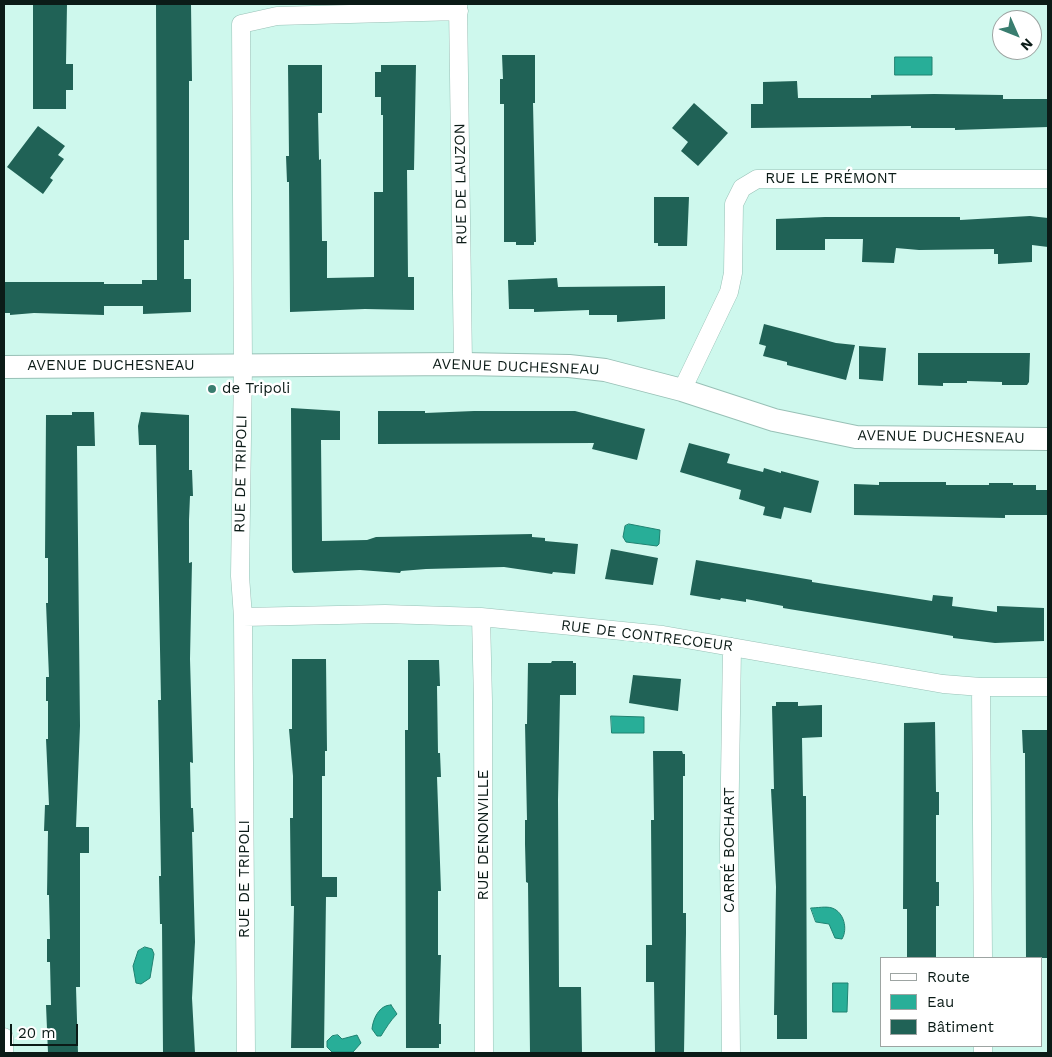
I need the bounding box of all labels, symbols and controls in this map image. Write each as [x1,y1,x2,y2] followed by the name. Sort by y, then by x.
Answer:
[992,10,1042,60] north arrow
[1018,35,1036,54] text: N
[451,123,471,245] street label: RUE DE LAUZON
[765,170,897,188] street label: RUE LE PRÉMONT
[432,355,600,379] street label: AVENUE DUCHESNEAU
[27,357,195,375] street label: AVENUE DUCHESNEAU
[222,380,290,398] place label: de Tripoli
[206,383,218,395] marker: de Tripoli
[231,415,251,533] street label: RUE DE TRIPOLI
[857,427,1025,447] street label: AVENUE DUCHESNEAU
[560,617,734,655] street label: RUE DE CONTRECOEUR
[475,770,493,900] street label: RUE DENONVILLE
[721,787,739,913] street label: CARRÉ BOCHART
[236,820,254,938] street label: RUE DE TRIPOLI
[880,957,1042,1047] legend
[927,968,970,986] text: Route
[927,993,954,1011] text: Eau
[12,1014,80,1046] scale bar
[927,1018,994,1036] text: Bâtiment
[18,1024,56,1042] text: 20 m

